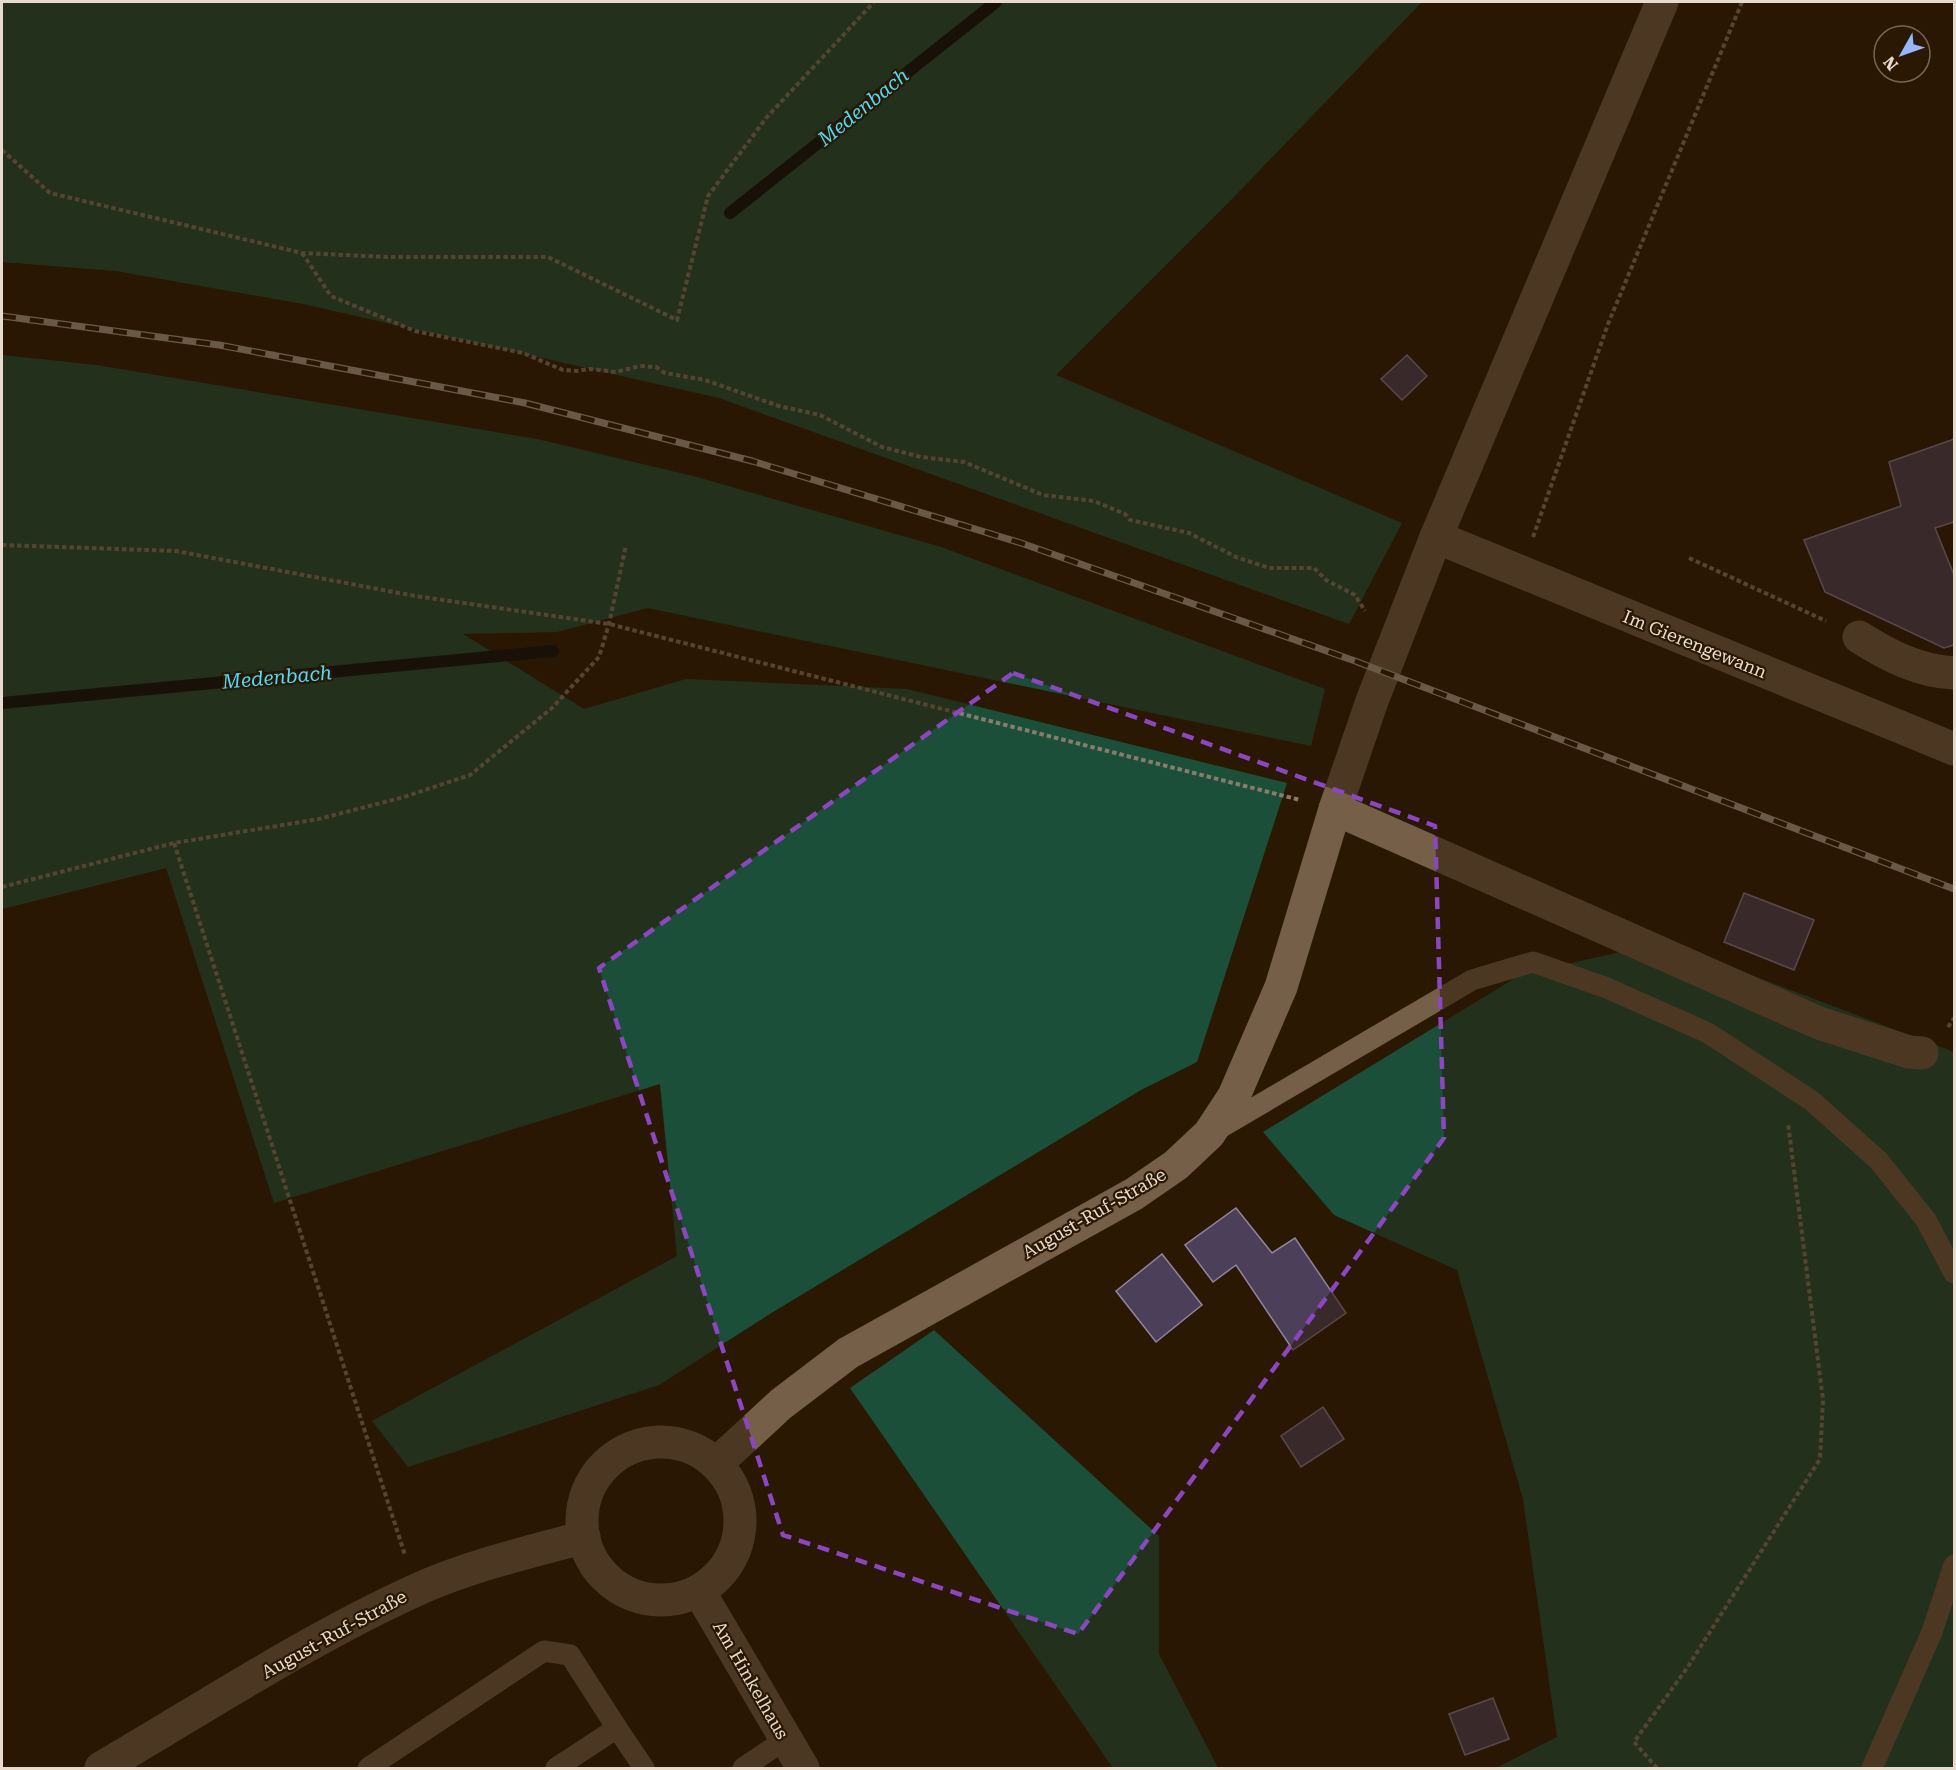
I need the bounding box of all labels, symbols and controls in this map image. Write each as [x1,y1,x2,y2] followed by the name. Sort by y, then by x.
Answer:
[1872,24,1932,84] north arrow
[1880,52,1902,74] text: N
[812,63,913,152] water label: Medenbach
[1620,606,1770,683] street label: Im Gierengewann
[220,660,333,694] water label: Medenbach
[1018,1163,1170,1263] street label: August-Ruf-Straße
[258,1585,410,1683] street label: August-Ruf-Straße
[709,1617,793,1743] street label: Am Hinkelhaus

